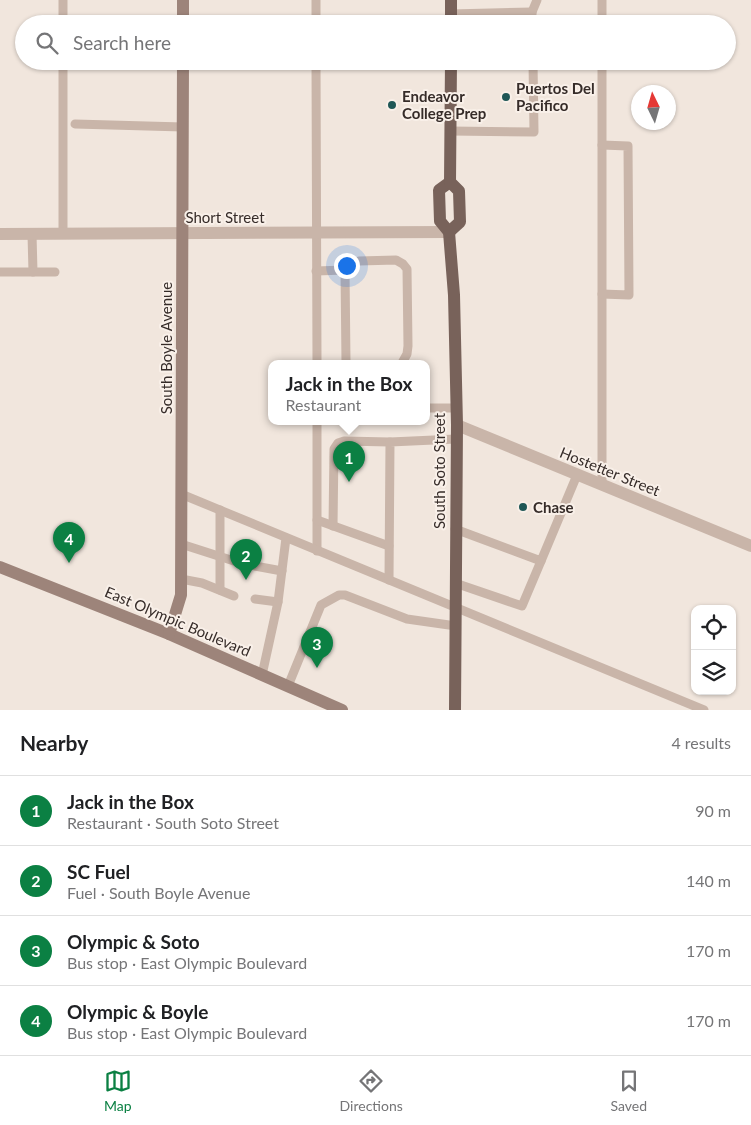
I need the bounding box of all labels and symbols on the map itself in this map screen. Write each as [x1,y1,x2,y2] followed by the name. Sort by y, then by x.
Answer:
[516,79,595,114] place label: Puertos Del Pacifico
[631,85,676,130] north arrow
[402,87,486,122] place label: Endeavor College Prep
[500,91,512,103] marker: Puertos Del Pacifico
[386,99,398,111] marker: Endeavor College Prep
[185,208,265,226] street label: Short Street
[334,253,360,279] your location
[157,282,175,414] street label: South Boyle Avenue
[430,412,448,529] street label: South Soto Street
[333,441,365,482] pin: 1
[557,443,663,499] street label: Hostetter Street
[533,498,574,516] place label: Chase
[517,501,529,513] marker: Chase
[53,522,85,563] pin: 4
[230,539,262,580] pin: 2
[102,582,254,660] street label: East Olympic Boulevard
[301,627,333,668] pin: 3

